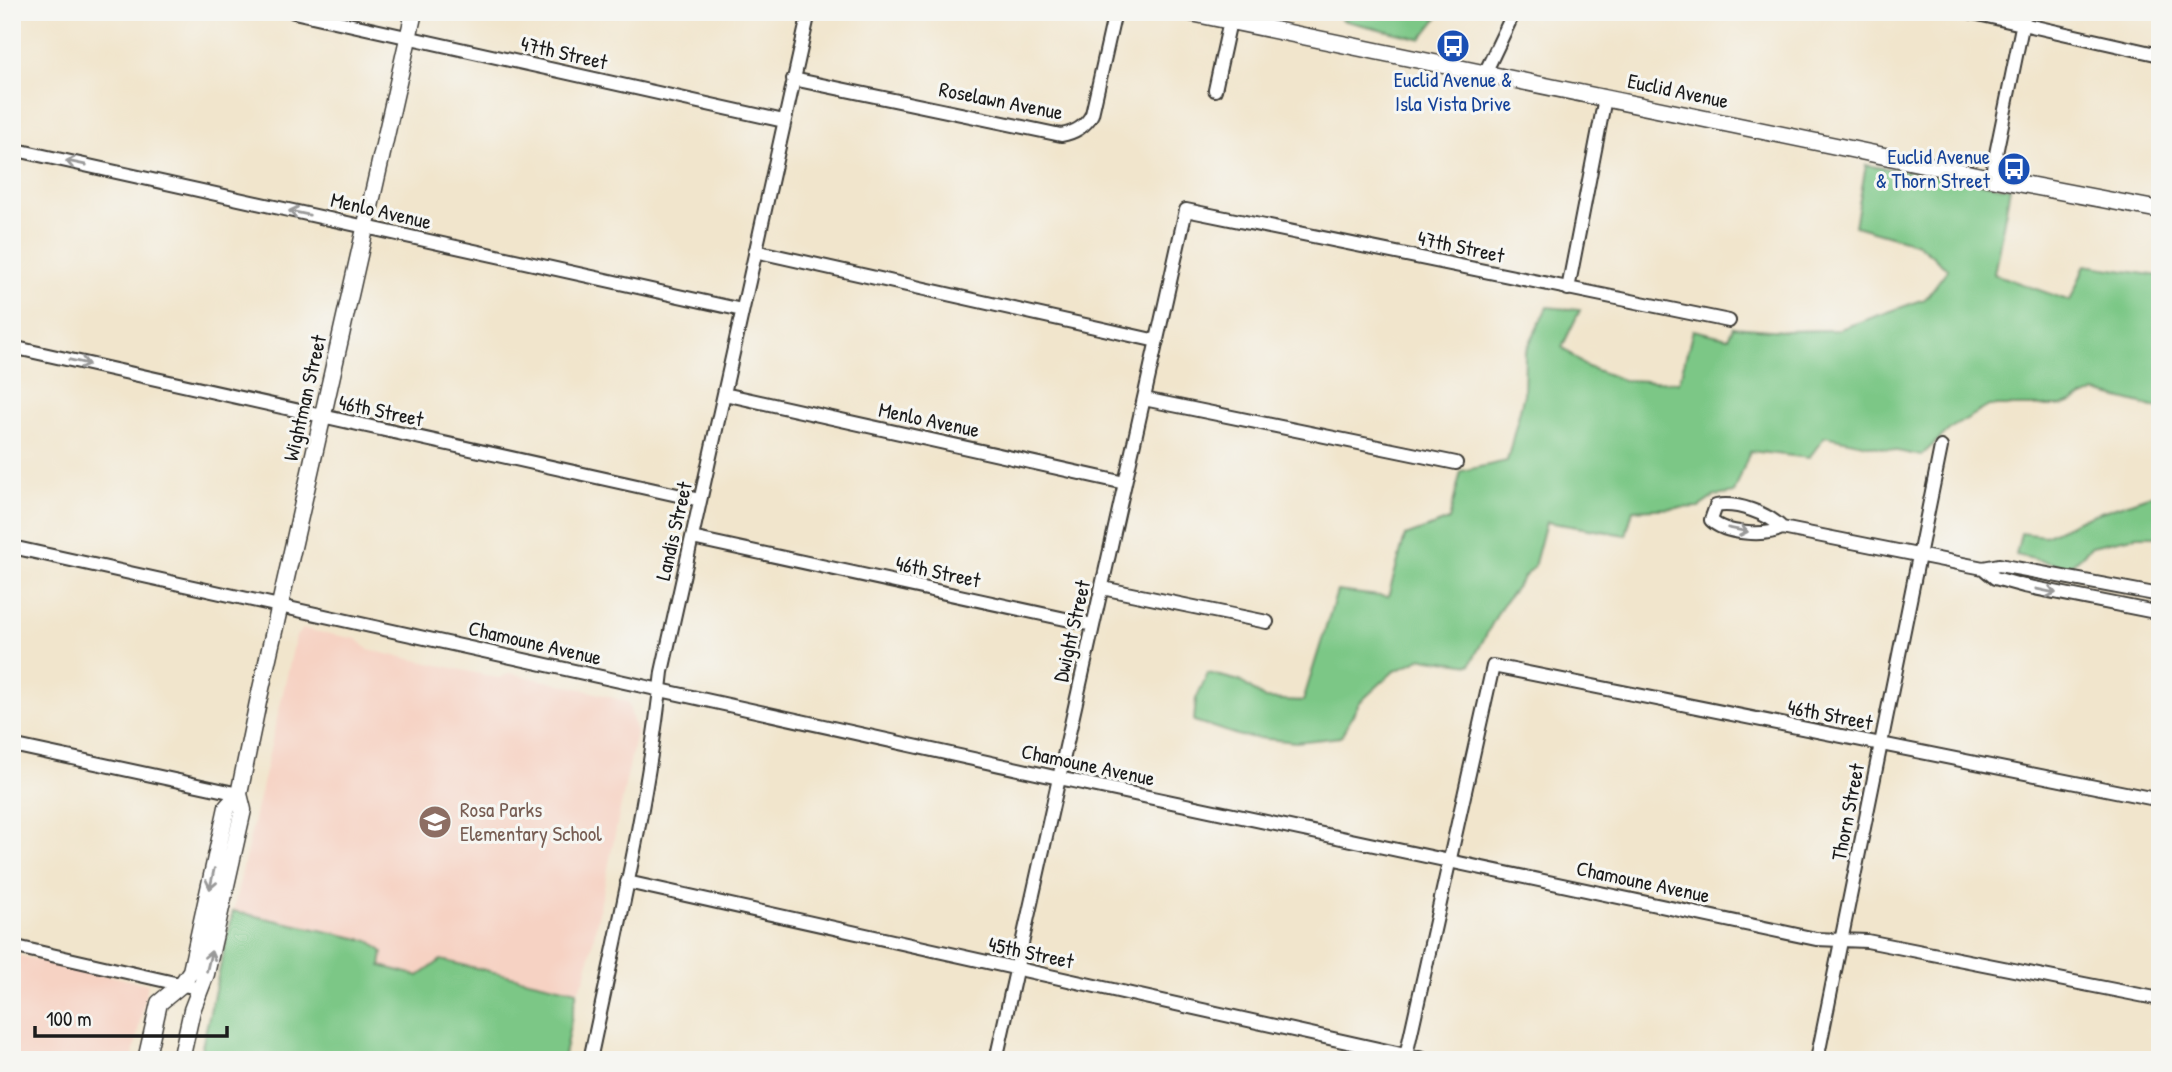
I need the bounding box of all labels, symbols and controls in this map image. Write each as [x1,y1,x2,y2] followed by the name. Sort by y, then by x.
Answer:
[1434,27,1472,65] bus stop icon: Euclid Avenue & Isla Vista Drive
[518,28,611,77] street label: 47th Street
[1394,65,1512,118] place label: Euclid Avenue & Isla Vista Drive
[1625,66,1731,115] street label: Euclid Avenue
[937,74,1065,127] street label: Roselawn Avenue
[1876,142,1991,195] place label: Euclid Avenue & Thorn Street
[1995,150,2033,188] bus stop icon: Euclid Avenue & Thorn Street
[65,156,88,170] one-way arrow
[328,185,434,236] street label: Menlo Avenue
[288,205,310,218] one-way arrow
[1415,223,1508,270] street label: 47th Street
[276,331,333,464] street label: Wightman Street
[67,356,90,370] one-way arrow
[336,387,427,434] street label: 46th Street
[876,395,982,444] street label: Menlo Avenue
[648,478,699,583] street label: Landis Street
[1726,524,1749,538] one-way arrow
[893,548,984,595] street label: 46th Street
[1046,576,1097,685] street label: Dwight Street
[2034,584,2057,598] one-way arrow
[466,613,604,672] street label: Chamoune Avenue
[1785,692,1876,737] street label: 46th Street
[1019,736,1157,793] street label: Chamoune Avenue
[1824,760,1871,863] street label: Thorn Street
[460,795,602,848] place label: Rosa Parks Elementary School
[416,803,454,841] school or university icon: Rosa Parks Elementary School
[1574,853,1712,910] street label: Chamoune Avenue
[204,867,218,890] one-way arrow
[986,929,1077,976] street label: 45th Street
[202,950,216,973] one-way arrow
[35,995,228,1039] scale bar
[46,1004,92,1033] text: 100 m

